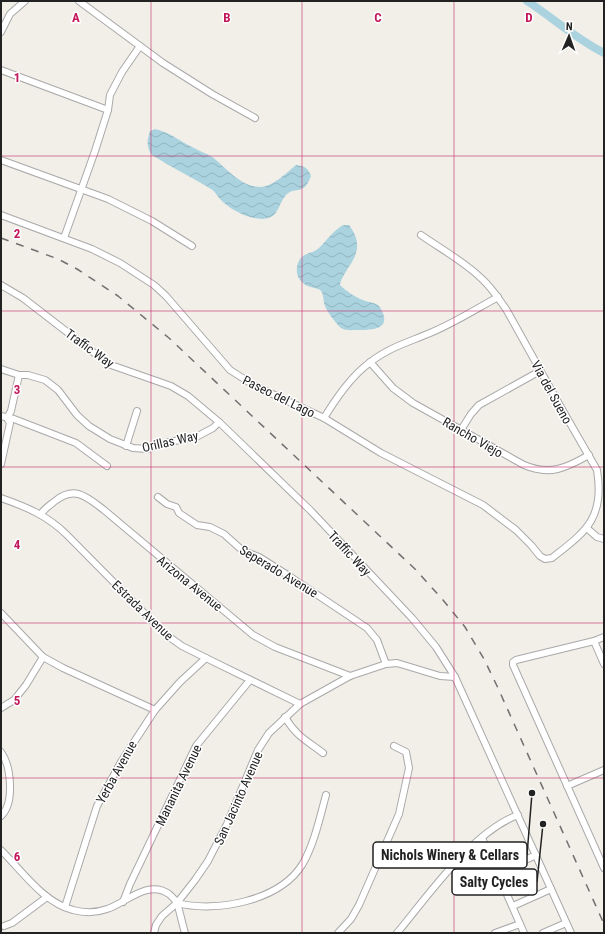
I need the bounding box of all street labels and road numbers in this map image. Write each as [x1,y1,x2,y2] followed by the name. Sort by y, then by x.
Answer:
[63,326,117,371] street label: Traffic Way
[528,358,575,426] street label: Via del Sueno
[240,372,317,420] street label: Paseo del Lago
[440,414,506,461] street label: Rancho Viejo
[141,428,200,455] street label: Orillas Way
[325,528,375,579] street label: Traffic Way
[237,542,321,601] street label: Seperado Avenue
[154,553,225,614] street label: Arizona Avenue
[109,577,176,643] street label: Estrada Avenue
[93,738,140,806] street label: Yerba Avenue
[152,742,205,828] street label: Mananita Avenue
[211,749,266,847] street label: San Jacinto Avenue

